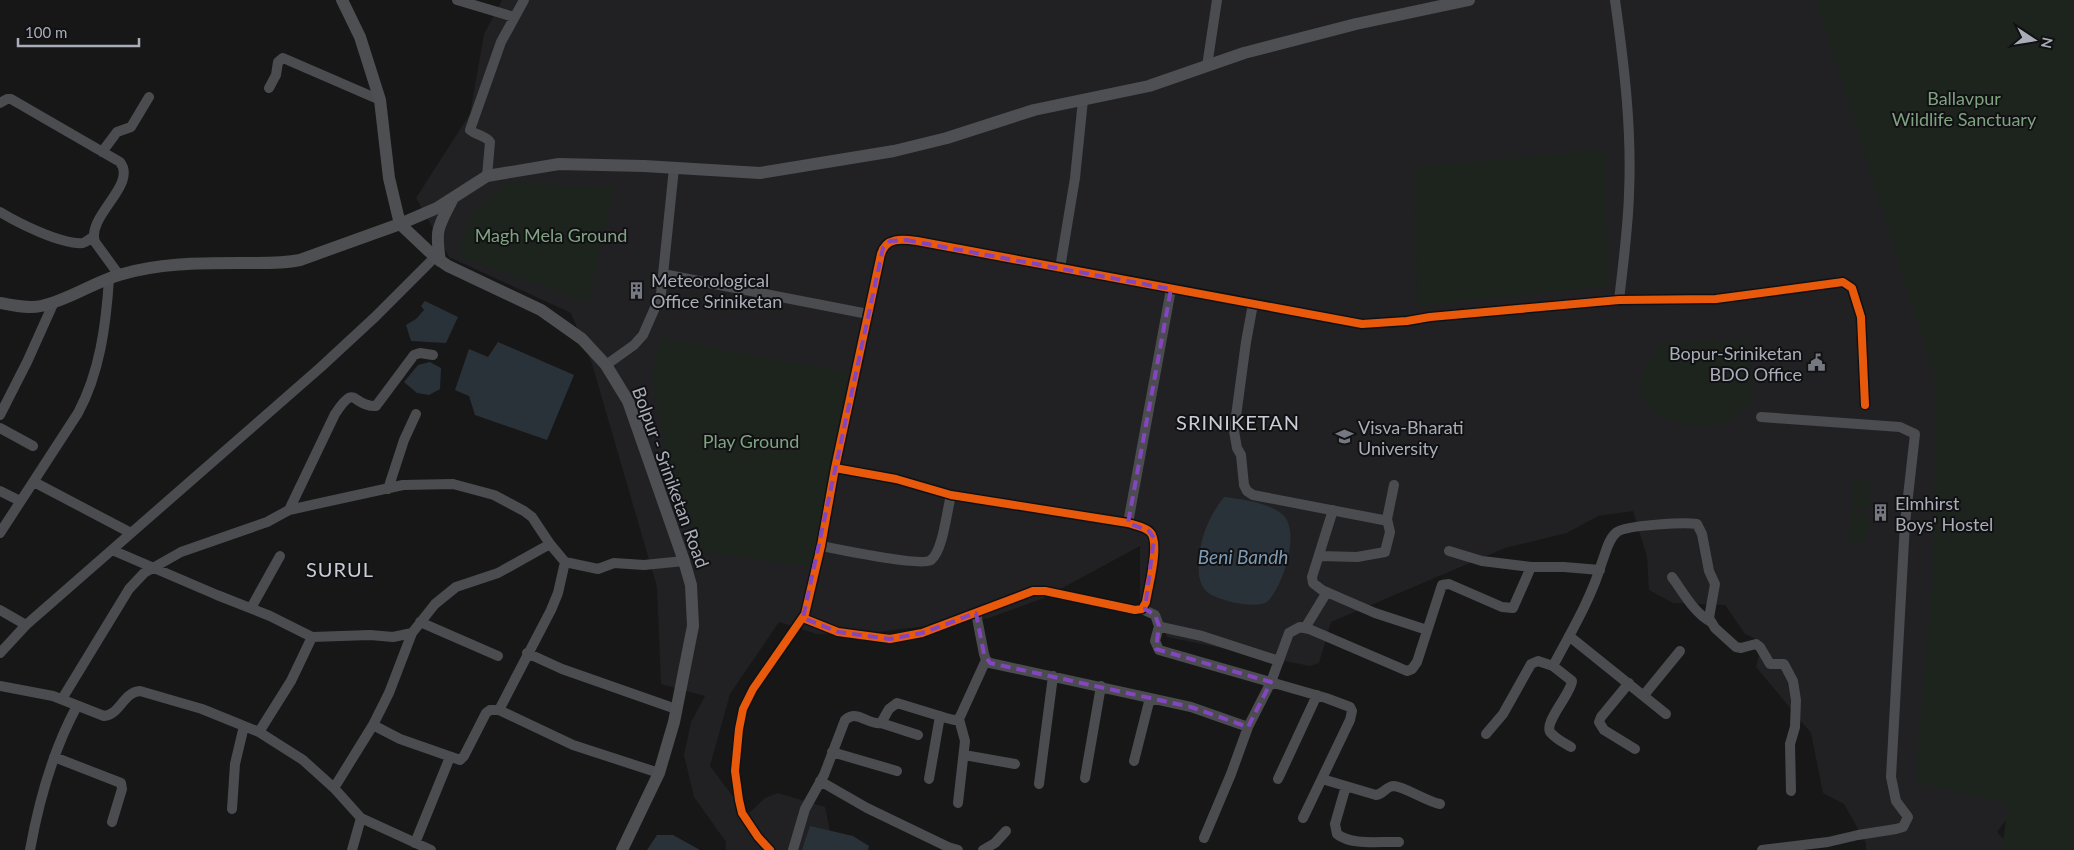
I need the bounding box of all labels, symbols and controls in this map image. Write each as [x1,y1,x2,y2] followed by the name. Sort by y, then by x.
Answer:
[18,15,139,47] scale bar
[2009,15,2059,65] north arrow
[25,23,67,41] text: 100 m
[2038,36,2057,50] text: N
[1892,87,2037,130] park label: Ballavpur Wildlife Sanctuary
[475,224,627,246] park label: Magh Mela Ground
[651,269,782,312] place label: Meteorological Office Sriniketan
[627,280,647,300] building icon: Meteorological Office Sriniketan
[1669,342,1802,385] place label: Bopur-Sriniketan BDO Office
[1806,353,1826,373] public building icon: Bopur-Sriniketan BDO Office
[628,383,714,571] street label: Bolpur - Sriniketan Road
[1176,410,1300,434] district label: SRINIKETAN
[1358,416,1464,459] place label: Visva-Bharati University
[1334,427,1354,447] school or university icon: Visva-Bharati University
[703,430,799,452] park label: Play Ground
[1895,492,1993,535] place label: Elmhirst Boys' Hostel
[1871,503,1891,523] building icon: Elmhirst Boys' Hostel
[1198,545,1288,568] water label: Beni Bandh
[306,557,374,581] district label: SURUL

